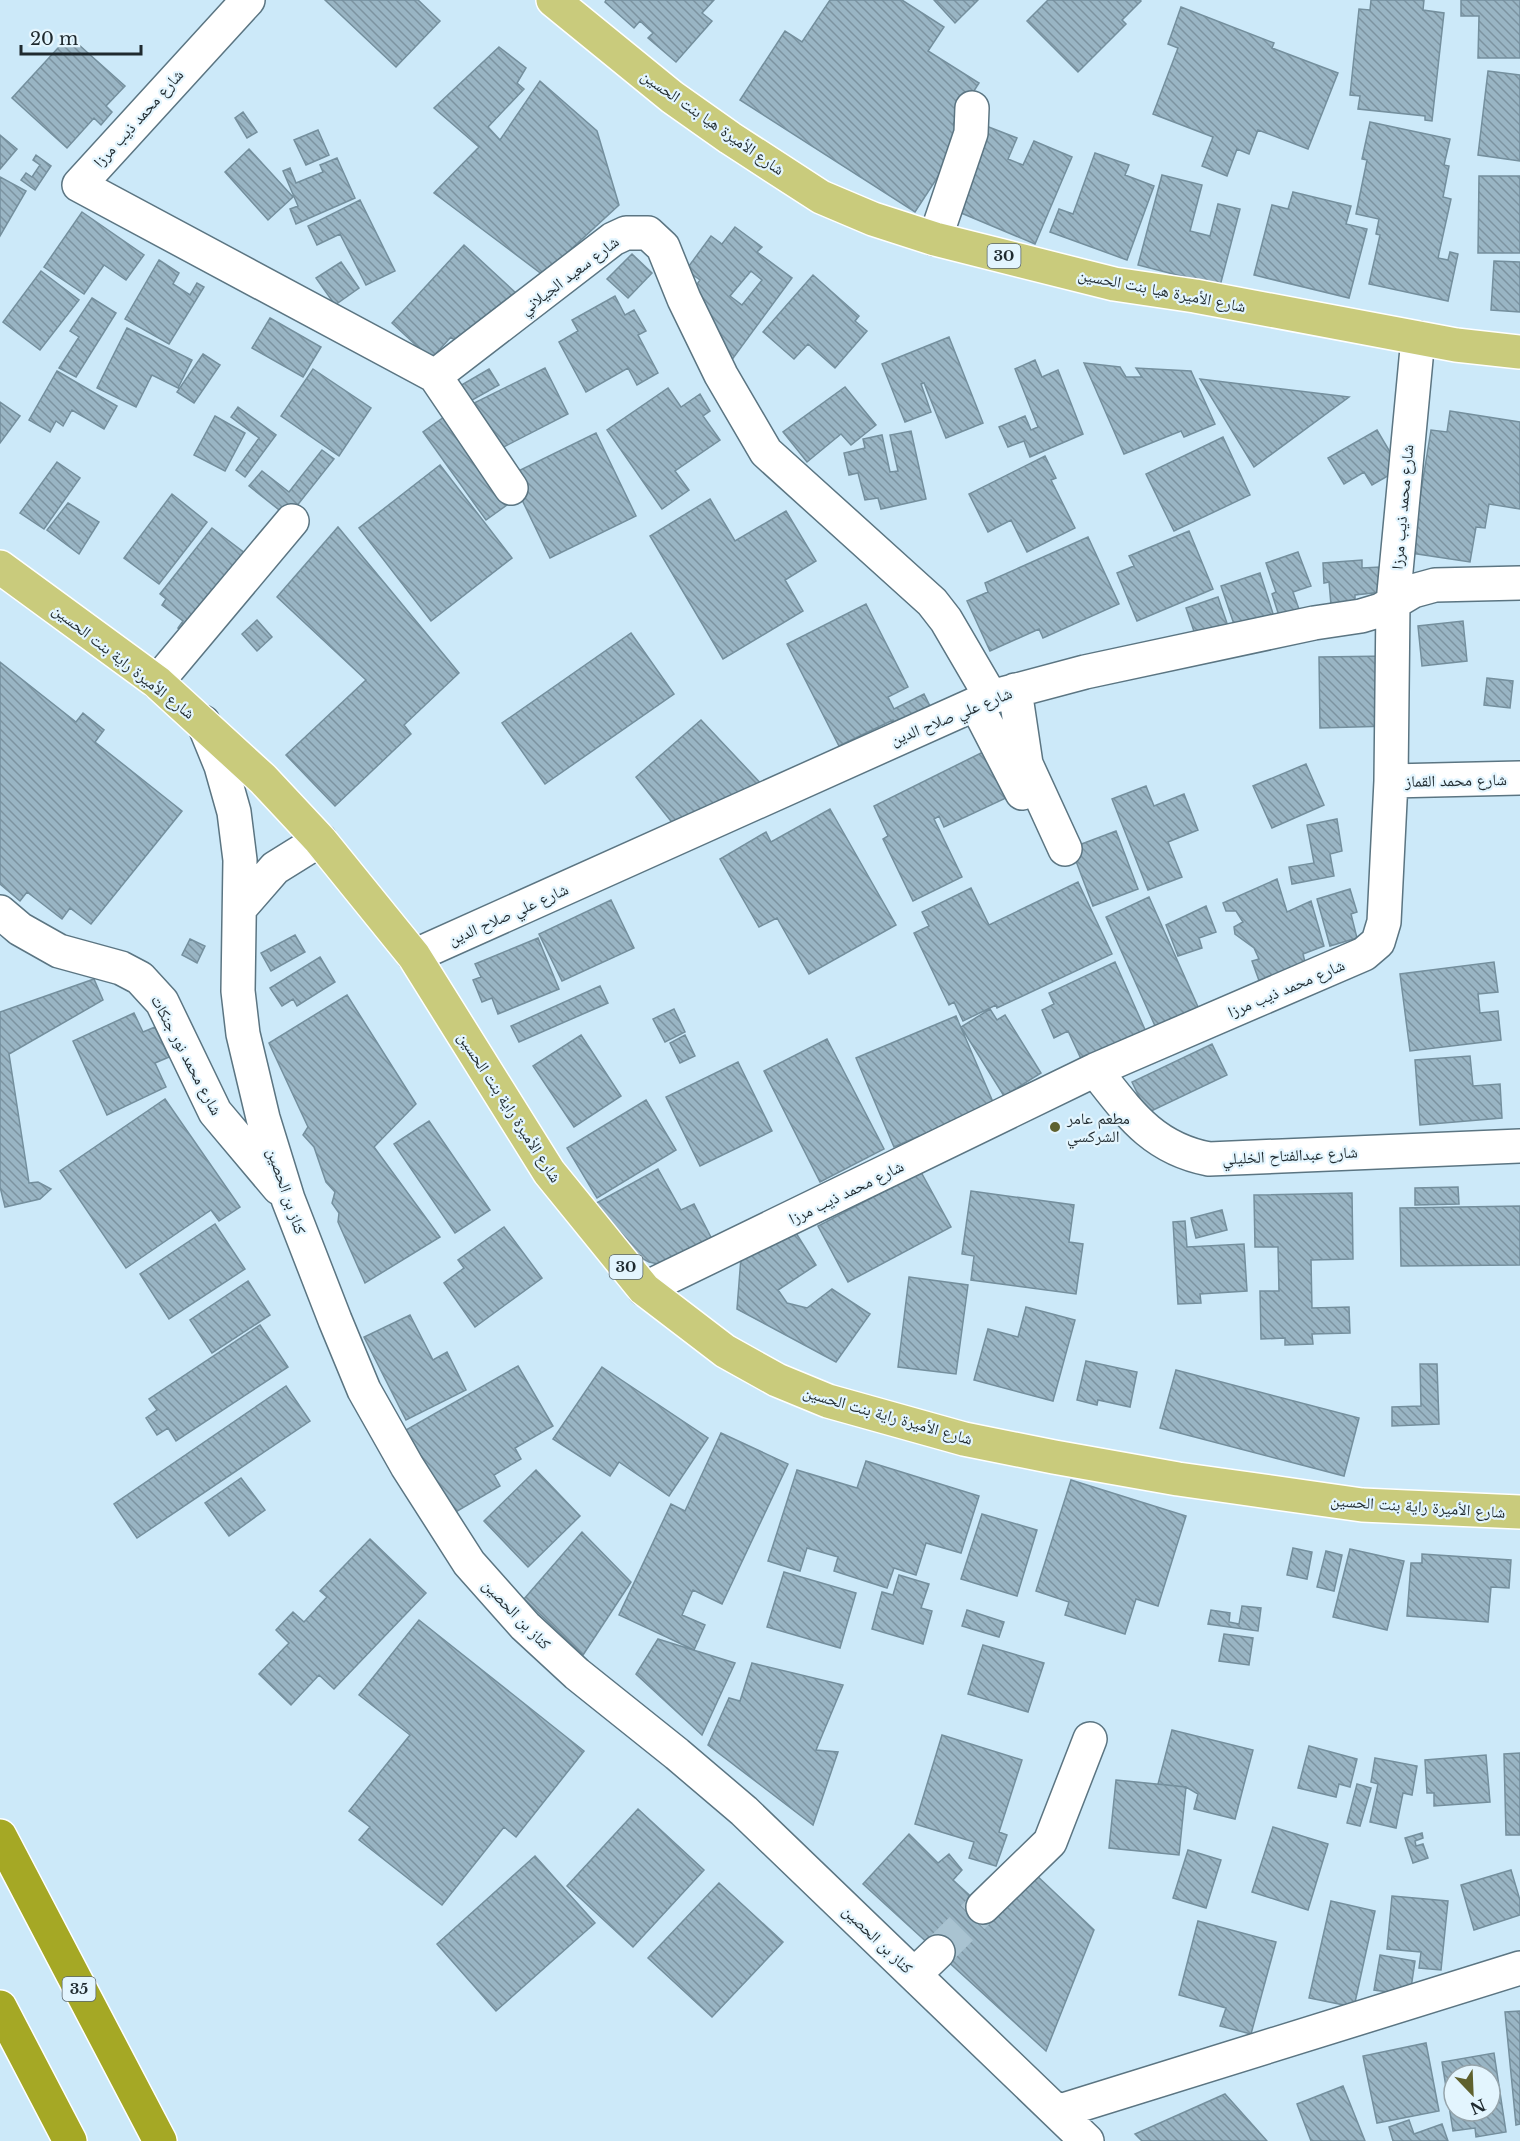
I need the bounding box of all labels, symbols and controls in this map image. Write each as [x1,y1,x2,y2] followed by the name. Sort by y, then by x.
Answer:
[21,18,141,56] scale bar
[30,28,78,50] text: 20 m
[89,65,188,172] street label: شارع محمد ذيب مرزا
[637,65,789,180] street label: شارع الأميرة هيا بنت الحسين
[516,231,624,321] street label: شارع سعيد الجيلاني
[988,244,1020,268] road number: 30
[1076,264,1248,317] street label: شارع الأميرة هيا بنت الحسين
[1387,444,1418,570] street label: شارع محمد ذيب مرزا
[48,599,199,724] street label: شارع الأميرة راية بنت الحسين
[887,683,1016,752] street label: شارع علي صلاح الدين
[1404,769,1507,792] street label: شارع محمد القماز
[445,879,572,952] street label: شارع علي صلاح الدين
[1224,954,1348,1023] street label: شارع محمد ذيب مرزا
[146,992,227,1119] street label: شارع محمد نور جنكات
[453,1028,566,1187] street label: شارع الأميرة راية بنت الحسين
[1066,1108,1130,1149] place label: مطعم عامر الشركسي
[1048,1120,1062,1134] marker: مطعم عامر الشركسي
[1222,1141,1358,1172] street label: شارع عبدالفتاح الخليلي
[262,1145,311,1237] street label: كناز بن الحصين
[785,1156,907,1229] street label: شارع محمد ذيب مرزا
[610,1255,642,1279] road number: 30
[801,1381,975,1450] street label: شارع الأميرة راية بنت الحسين
[1330,1490,1506,1523] street label: شارع الأميرة راية بنت الحسين
[478,1575,556,1654] street label: كناز بن الحصين
[838,1901,918,1978] street label: كناز بن الحصين
[62,1977,96,2001] road number: 35
[1442,2063,1502,2123] north arrow
[1467,2095,1489,2119] text: N

